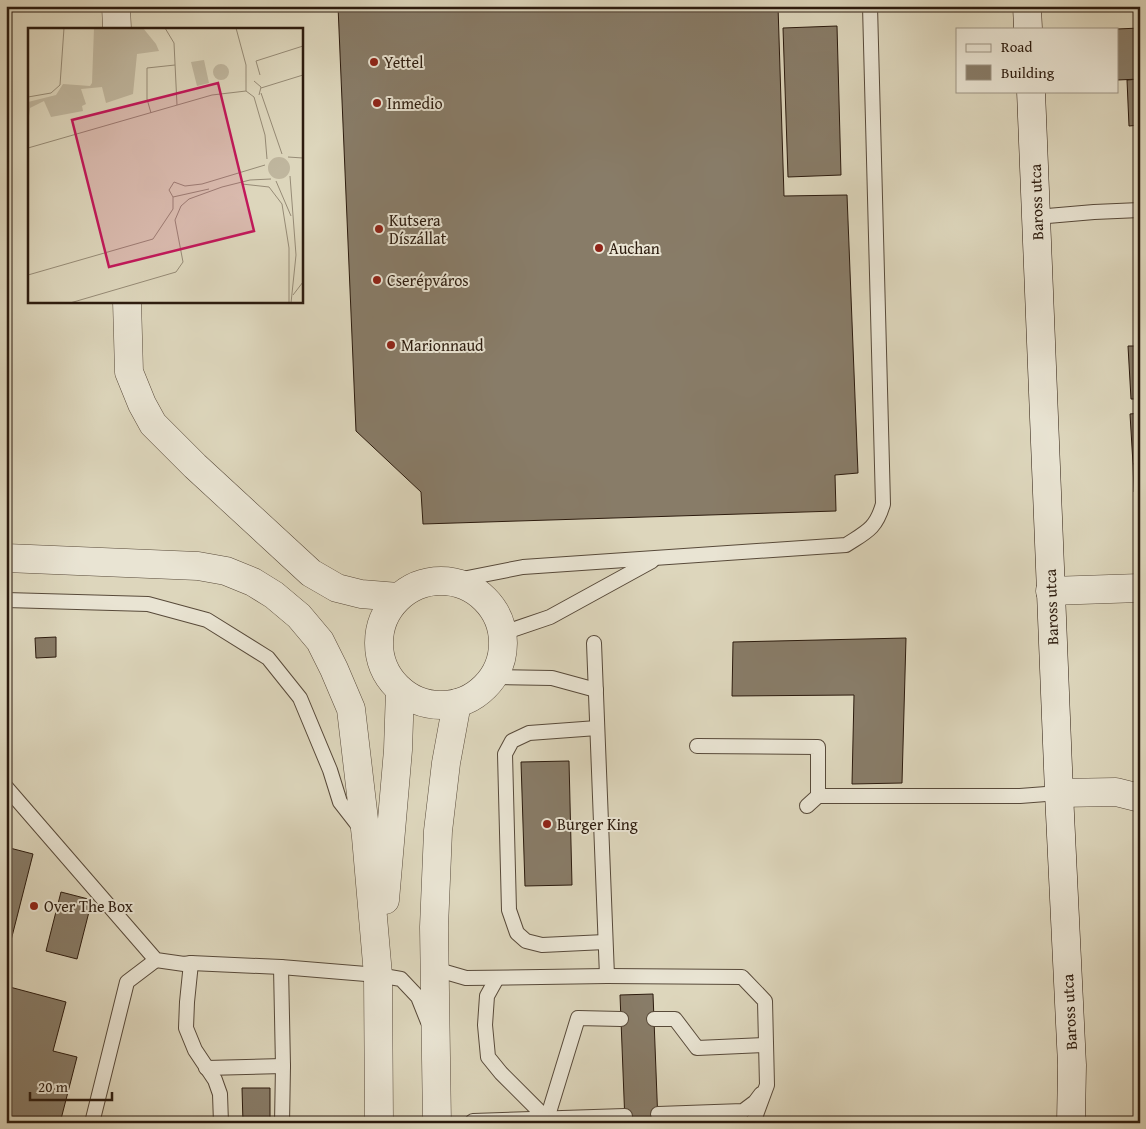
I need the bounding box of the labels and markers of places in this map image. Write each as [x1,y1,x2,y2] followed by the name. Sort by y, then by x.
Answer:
[384,50,424,74] place label: Yettel
[368,56,380,68] marker: Yettel
[387,91,443,115] place label: Inmedio
[371,97,383,109] marker: Inmedio
[389,208,447,250] place label: Kutsera Díszállat
[373,223,385,235] marker: Kutsera Díszállat
[609,236,660,260] place label: Auchan
[593,242,605,254] marker: Auchan
[387,268,469,292] place label: Cserépváros
[371,274,383,286] marker: Cserépváros
[401,333,484,357] place label: Marionnaud
[385,339,397,351] marker: Marionnaud
[557,812,638,836] place label: Burger King
[541,818,553,830] marker: Burger King
[44,894,134,918] place label: Over The Box
[28,900,40,912] marker: Over The Box

